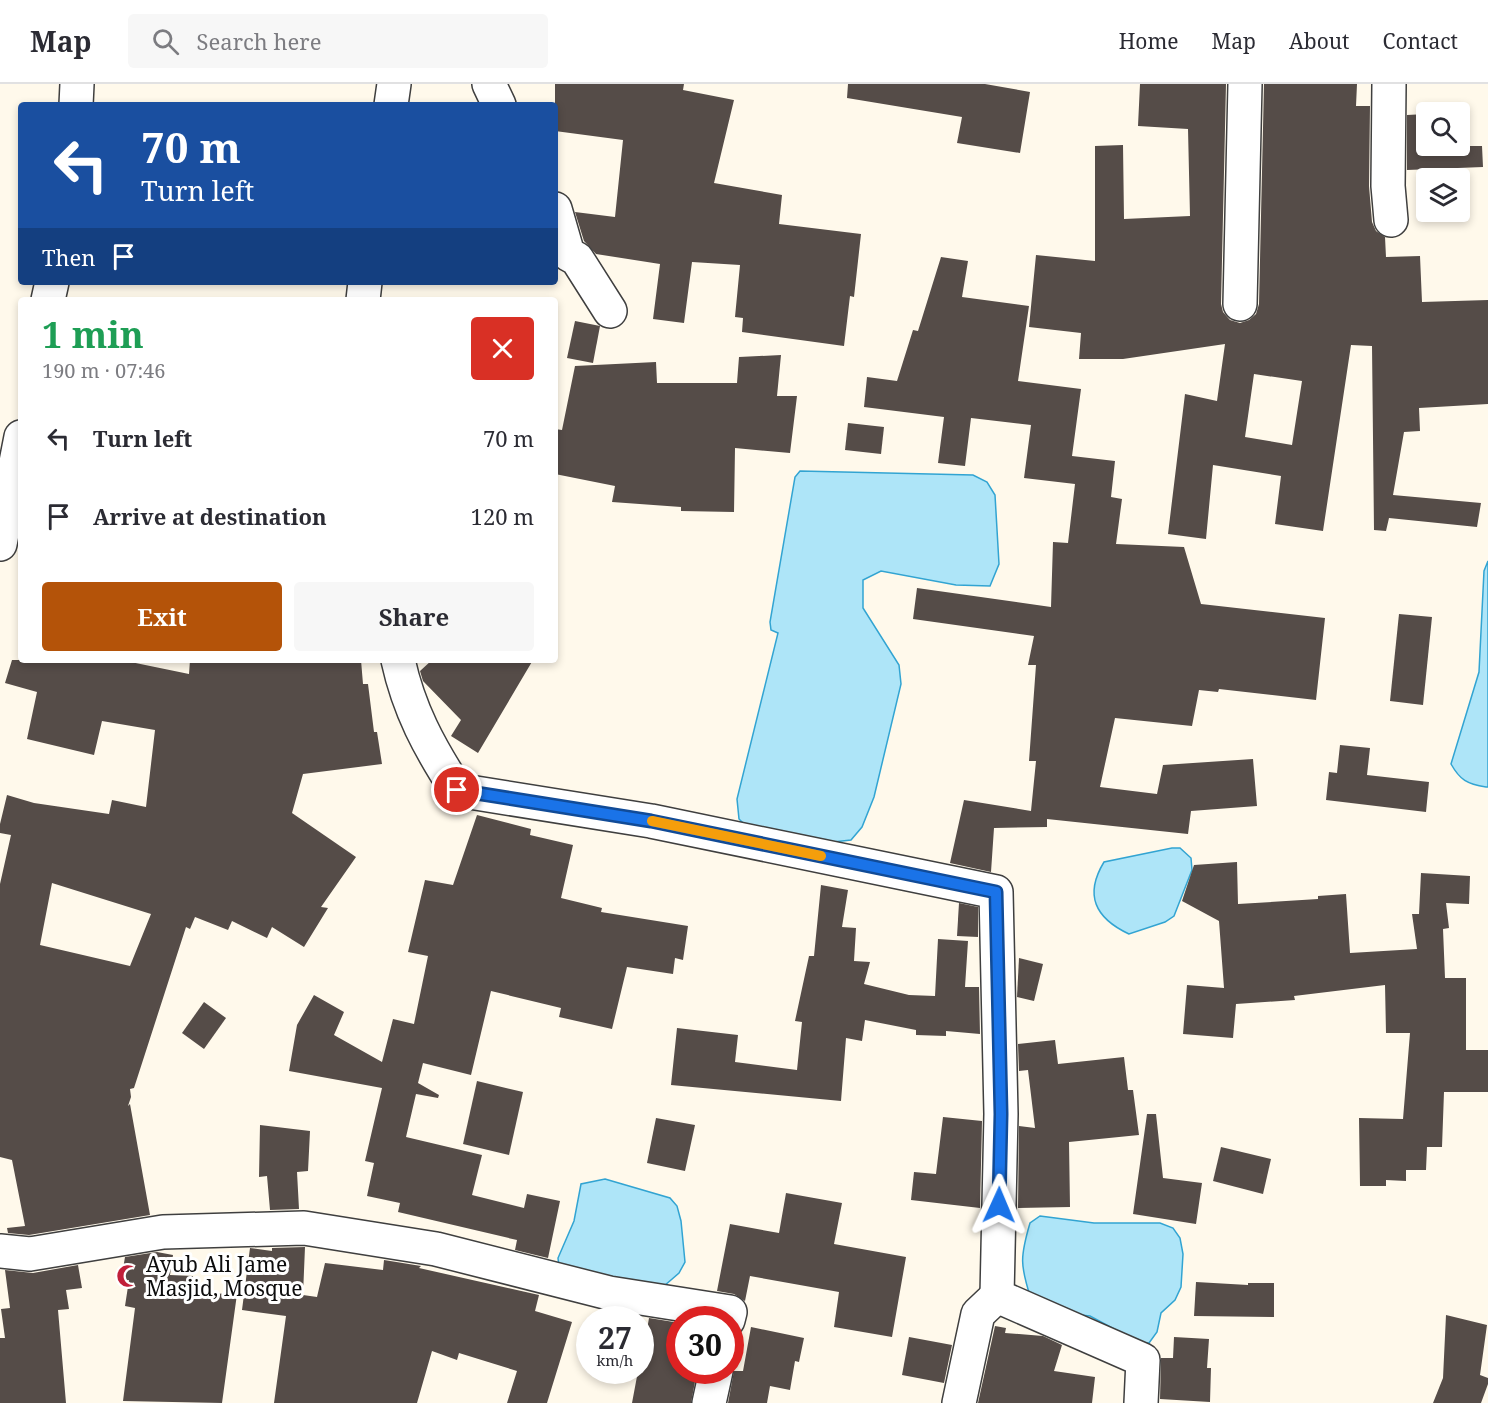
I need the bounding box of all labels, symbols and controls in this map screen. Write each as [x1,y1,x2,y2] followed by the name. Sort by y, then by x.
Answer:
[128,14,548,68] search box
[30,22,92,60] text: Map
[149,25,182,58] icon: search
[197,26,321,56] text: Search here
[1119,27,1179,55] text: Home
[1212,27,1256,55] text: Map
[1289,27,1350,55] text: About
[1383,27,1458,55] text: Contact
[1416,102,1470,222] map controls
[1416,102,1470,156] button: search
[141,118,241,175] text: 70 m
[42,126,120,204] icon: left
[1416,168,1470,222] button: layers
[141,172,254,209] text: Turn left
[107,240,140,273] icon: arrive
[42,242,95,272] text: Then
[42,310,144,359] text: 1 min
[471,317,534,380] button: close
[42,357,165,384] text: 190 m · 07:46
[42,422,75,455] icon: left
[93,423,192,453] text: Turn left
[483,423,534,453] text: 70 m
[42,500,75,533] icon: arrive
[93,501,327,531] text: Arrive at destination
[471,501,534,531] text: 120 m
[42,582,282,651] button: Exit
[294,582,534,651] button: Share
[431,764,482,815] pin
[440,773,473,806] icon: arrive
[967,1173,1031,1237] position arrow
[146,1250,302,1302] place label: Ayub Ali Jame Masjid, Mosque
[115,1263,141,1289] mosque icon: Ayub Ali Jame Masjid, Mosque
[666,1306,744,1384] speed limit sign: 30
[598,1317,632,1358] text: 27
[597,1350,633,1370] text: km/h

